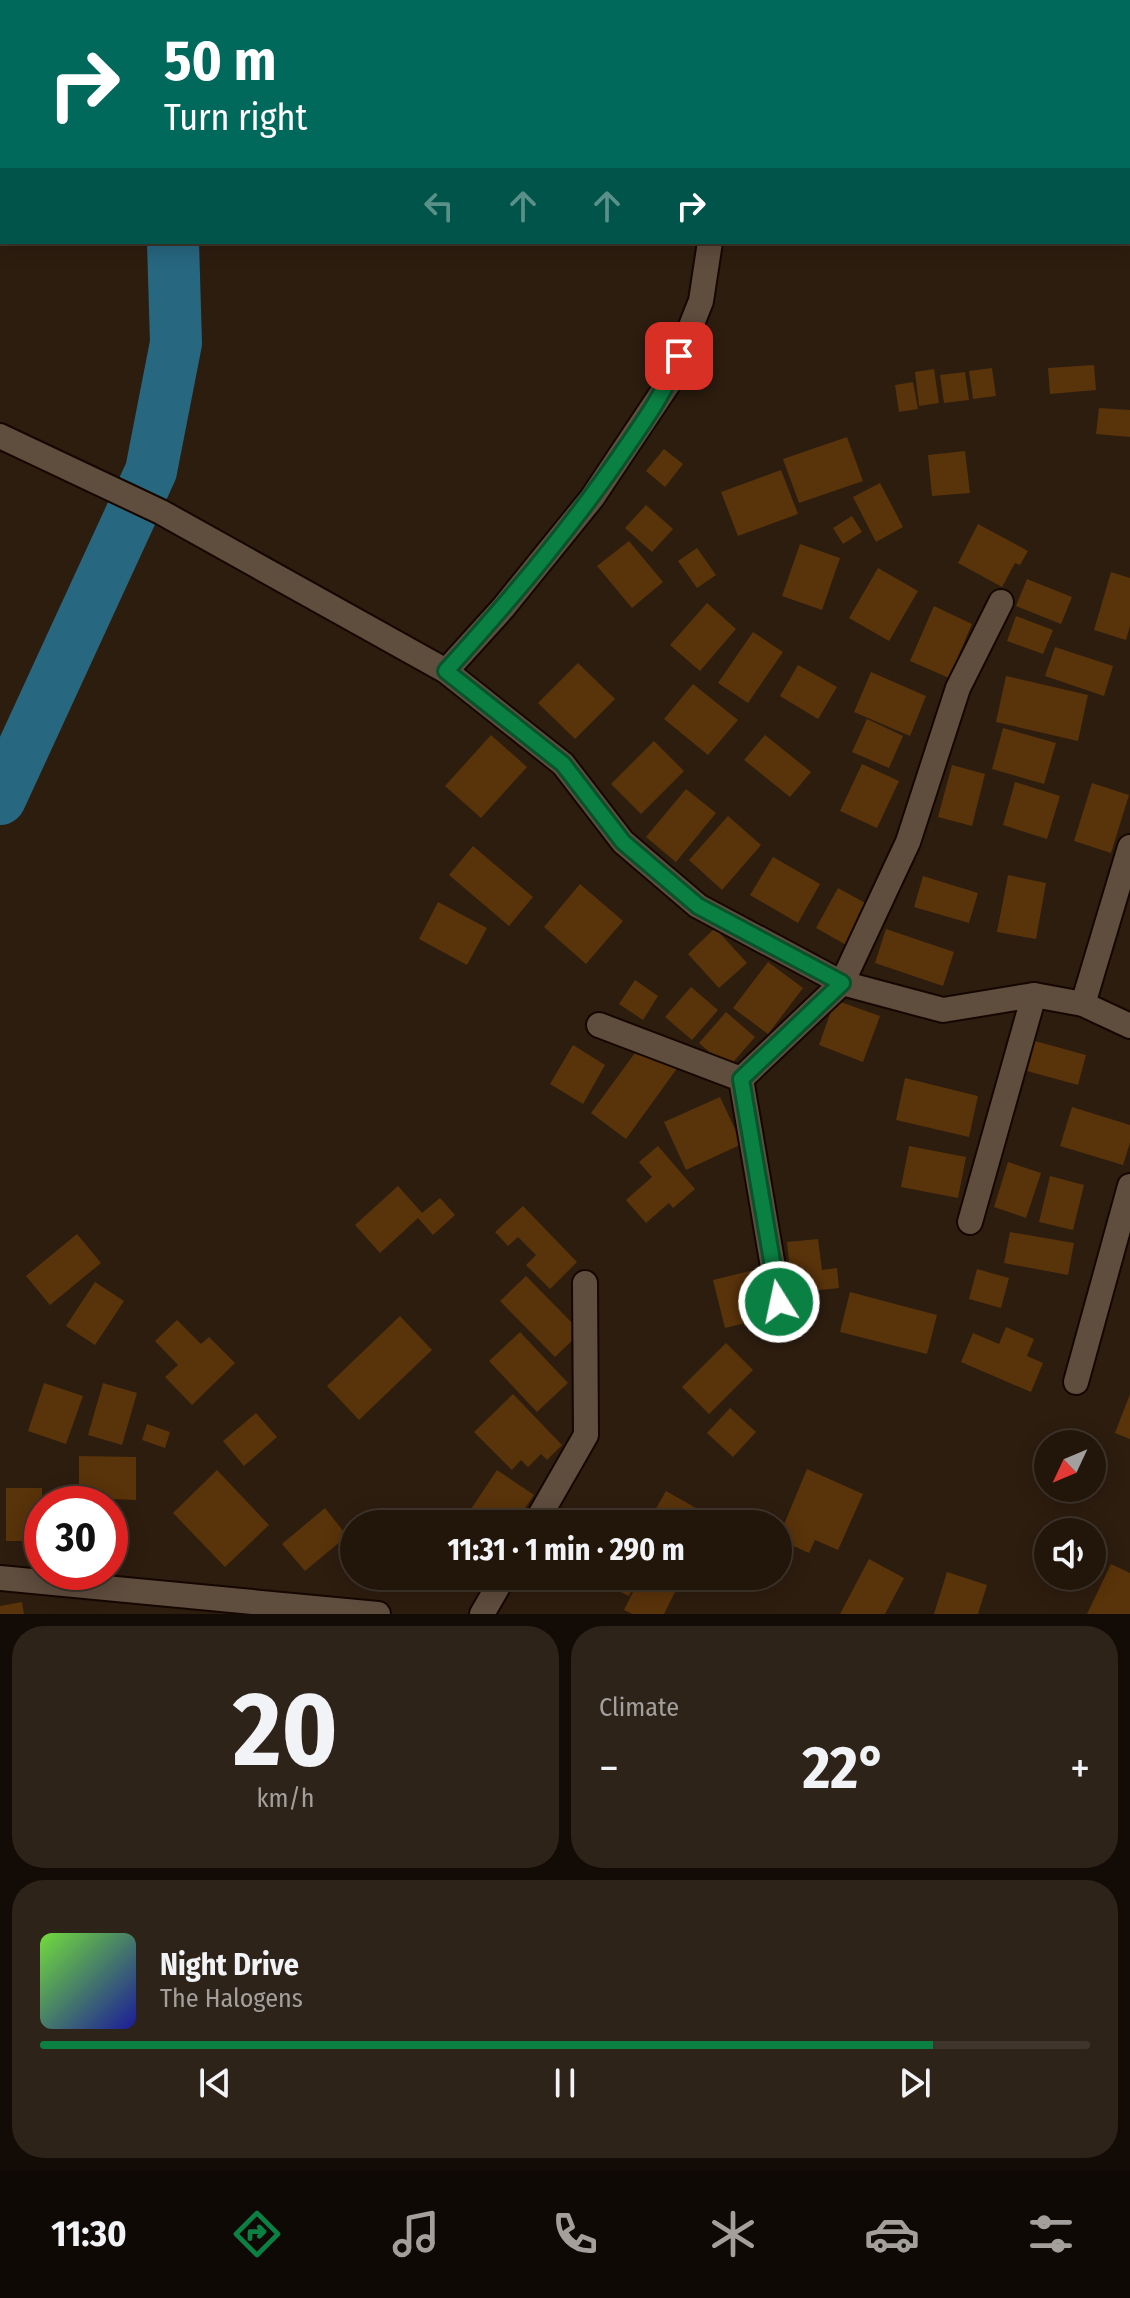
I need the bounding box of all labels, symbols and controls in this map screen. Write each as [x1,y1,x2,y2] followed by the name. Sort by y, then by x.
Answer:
[164,28,276,95] text: 50 m
[32,32,136,136] icon: right
[164,96,307,140] text: Turn right
[417,184,461,228] icon: left
[501,184,545,228] icon: ahead
[585,184,629,228] icon: ahead
[669,184,713,228] icon: right
[645,322,713,390] pin
[657,334,701,378] icon: arrive
[737,1260,821,1344] position arrow
[1034,1430,1106,1502] north arrow
[1034,1430,1106,1590] map controls
[24,1486,128,1590] speed limit sign: 30
[1034,1518,1106,1590] button: sound
[447,1532,685,1568] text: 11:31 · 1 min · 290 m
[233,1668,338,1793] text: 20
[599,1692,679,1723] text: Climate
[803,1732,886,1804] text: 22°
[599,1742,619,1795] text: −
[1070,1742,1090,1795] text: +
[257,1783,314,1814] text: km/h
[160,1947,299,1983] text: Night Drive
[160,1983,303,2014] text: The Halogens
[193,2061,237,2105] icon: previous
[543,2061,587,2105] icon: pause
[893,2061,937,2105] icon: next
[229,2206,285,2262] icon: directions
[388,2206,444,2262] icon: music
[547,2206,603,2262] icon: phone
[705,2206,761,2262] icon: climate
[864,2206,920,2262] icon: car
[1023,2206,1079,2262] icon: filters
[51,2212,127,2256] text: 11:30

